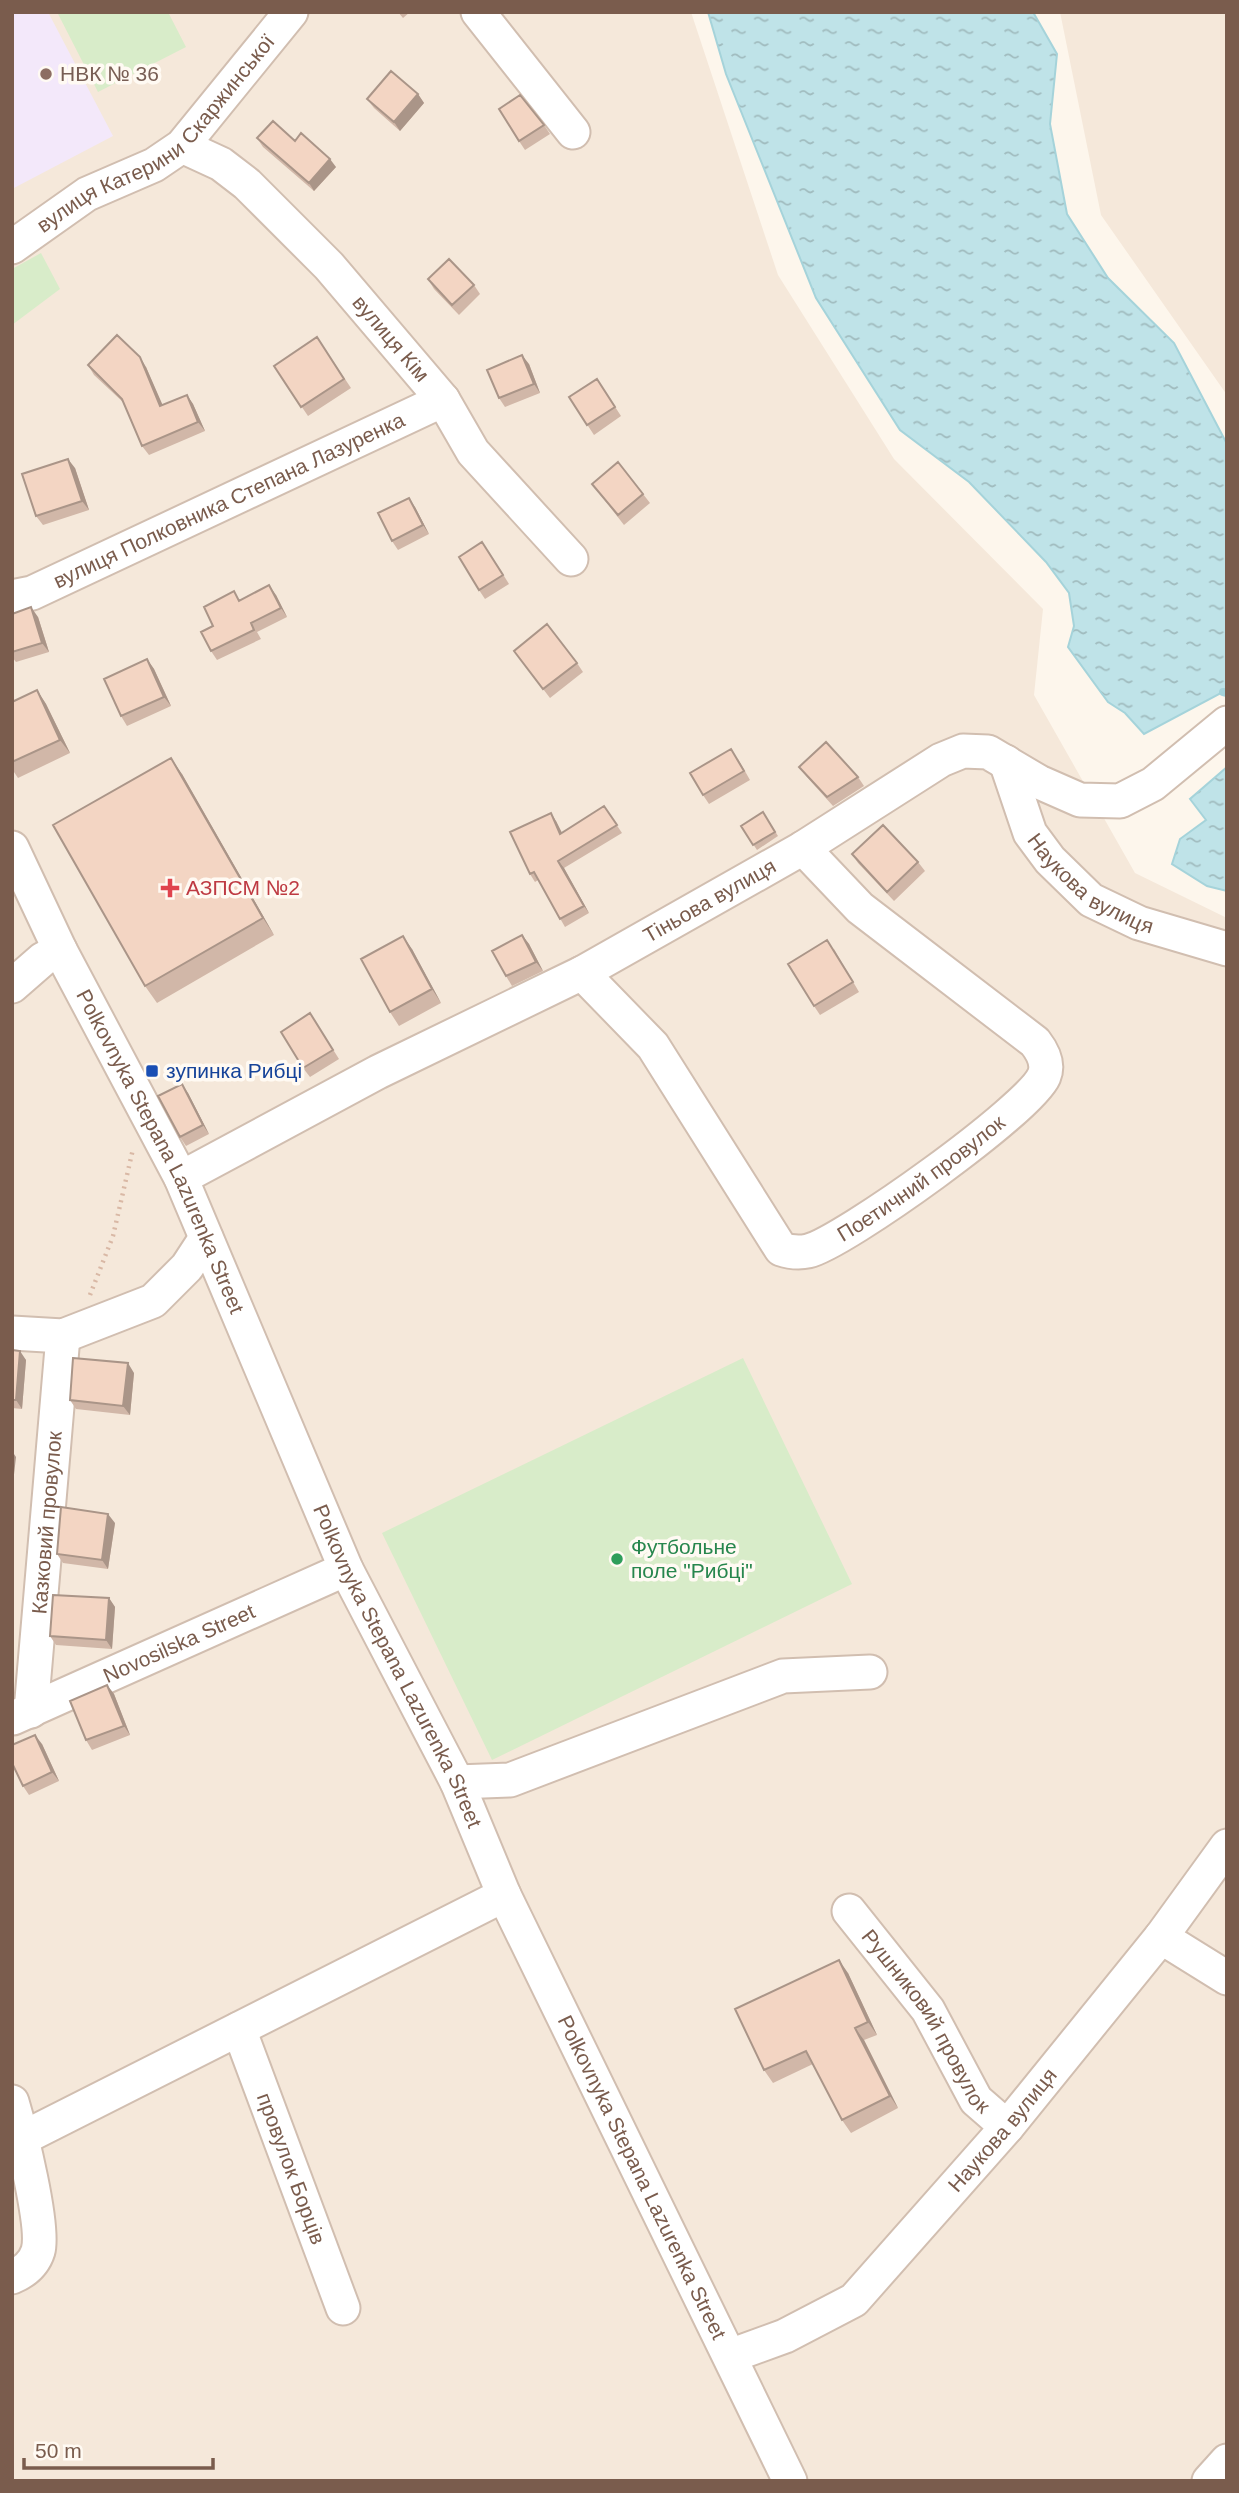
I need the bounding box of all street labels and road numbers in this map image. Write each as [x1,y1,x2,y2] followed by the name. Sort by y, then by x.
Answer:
[32,30,279,237] street label: вулиця Катерини Скаржинської
[348,291,434,386] street label: вулиця Кім
[50,408,408,592] street label: вулиця Полковника Степана Лазуренка
[1023,829,1156,938] street label: Наукова вулиця
[639,854,780,947] street label: Тіньова вулиця
[72,985,249,1317] street label: Polkovnyka Stepana Lazurenka Street
[833,1110,1010,1246] street label: Поетичний провулок
[27,1429,66,1615] street label: Казковий провулок
[309,1501,487,1831] street label: Polkovnyka Stepana Lazurenka Street
[100,1599,258,1687] street label: Novosilska Street
[857,1925,995,2118] street label: Рушниковий провулок
[554,2011,731,2343] street label: Polkovnyka Stepana Lazurenka Street
[943,2063,1061,2196] street label: Наукова вулиця
[253,2090,330,2247] street label: провулок Борців

